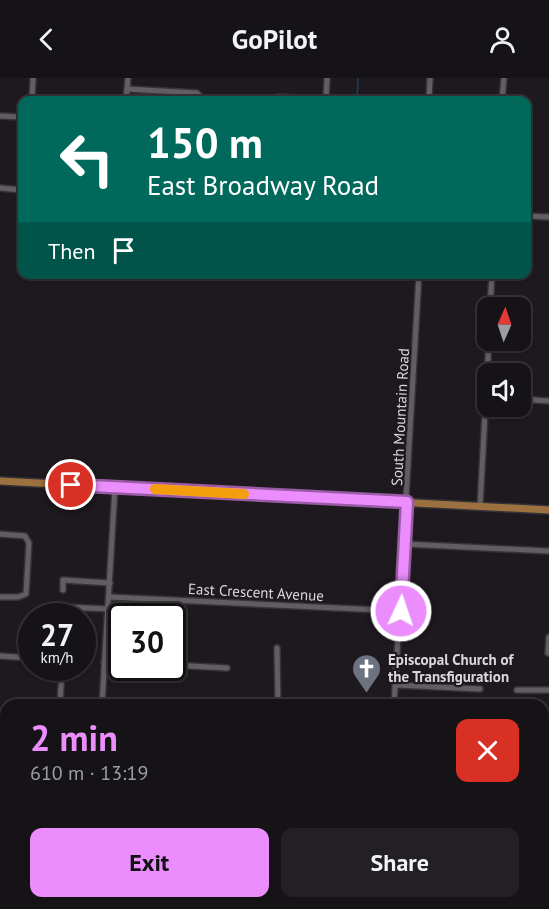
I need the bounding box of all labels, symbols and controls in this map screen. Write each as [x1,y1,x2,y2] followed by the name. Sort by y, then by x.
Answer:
[232,22,317,56] text: GoPilot
[30,23,63,56] icon: back
[486,23,519,56] icon: person
[147,115,263,170] text: 150 m
[48,120,126,198] icon: left
[147,168,379,202] text: East Broadway Road
[107,234,140,267] icon: arrive
[48,237,95,265] text: Then
[477,297,531,351] north arrow
[477,297,531,417] map controls
[387,348,413,486] street label: South Mountain Road
[477,363,531,417] button: sound
[45,459,96,510] pin
[54,468,87,501] icon: arrive
[188,579,324,605] street label: East Crescent Avenue
[369,579,433,643] position arrow
[108,603,186,681] speed limit sign: 30
[40,615,74,654] text: 27
[41,648,73,667] text: km/h
[388,650,514,686] place label: Episcopal Church of the Transfiguration
[351,652,383,694] church icon: Episcopal Church of the Transfiguration
[30,714,118,761] text: 2 min
[456,719,519,782] button: close
[30,760,148,786] text: 610 m · 13:19
[30,828,269,897] button: Exit
[281,828,519,897] button: Share

